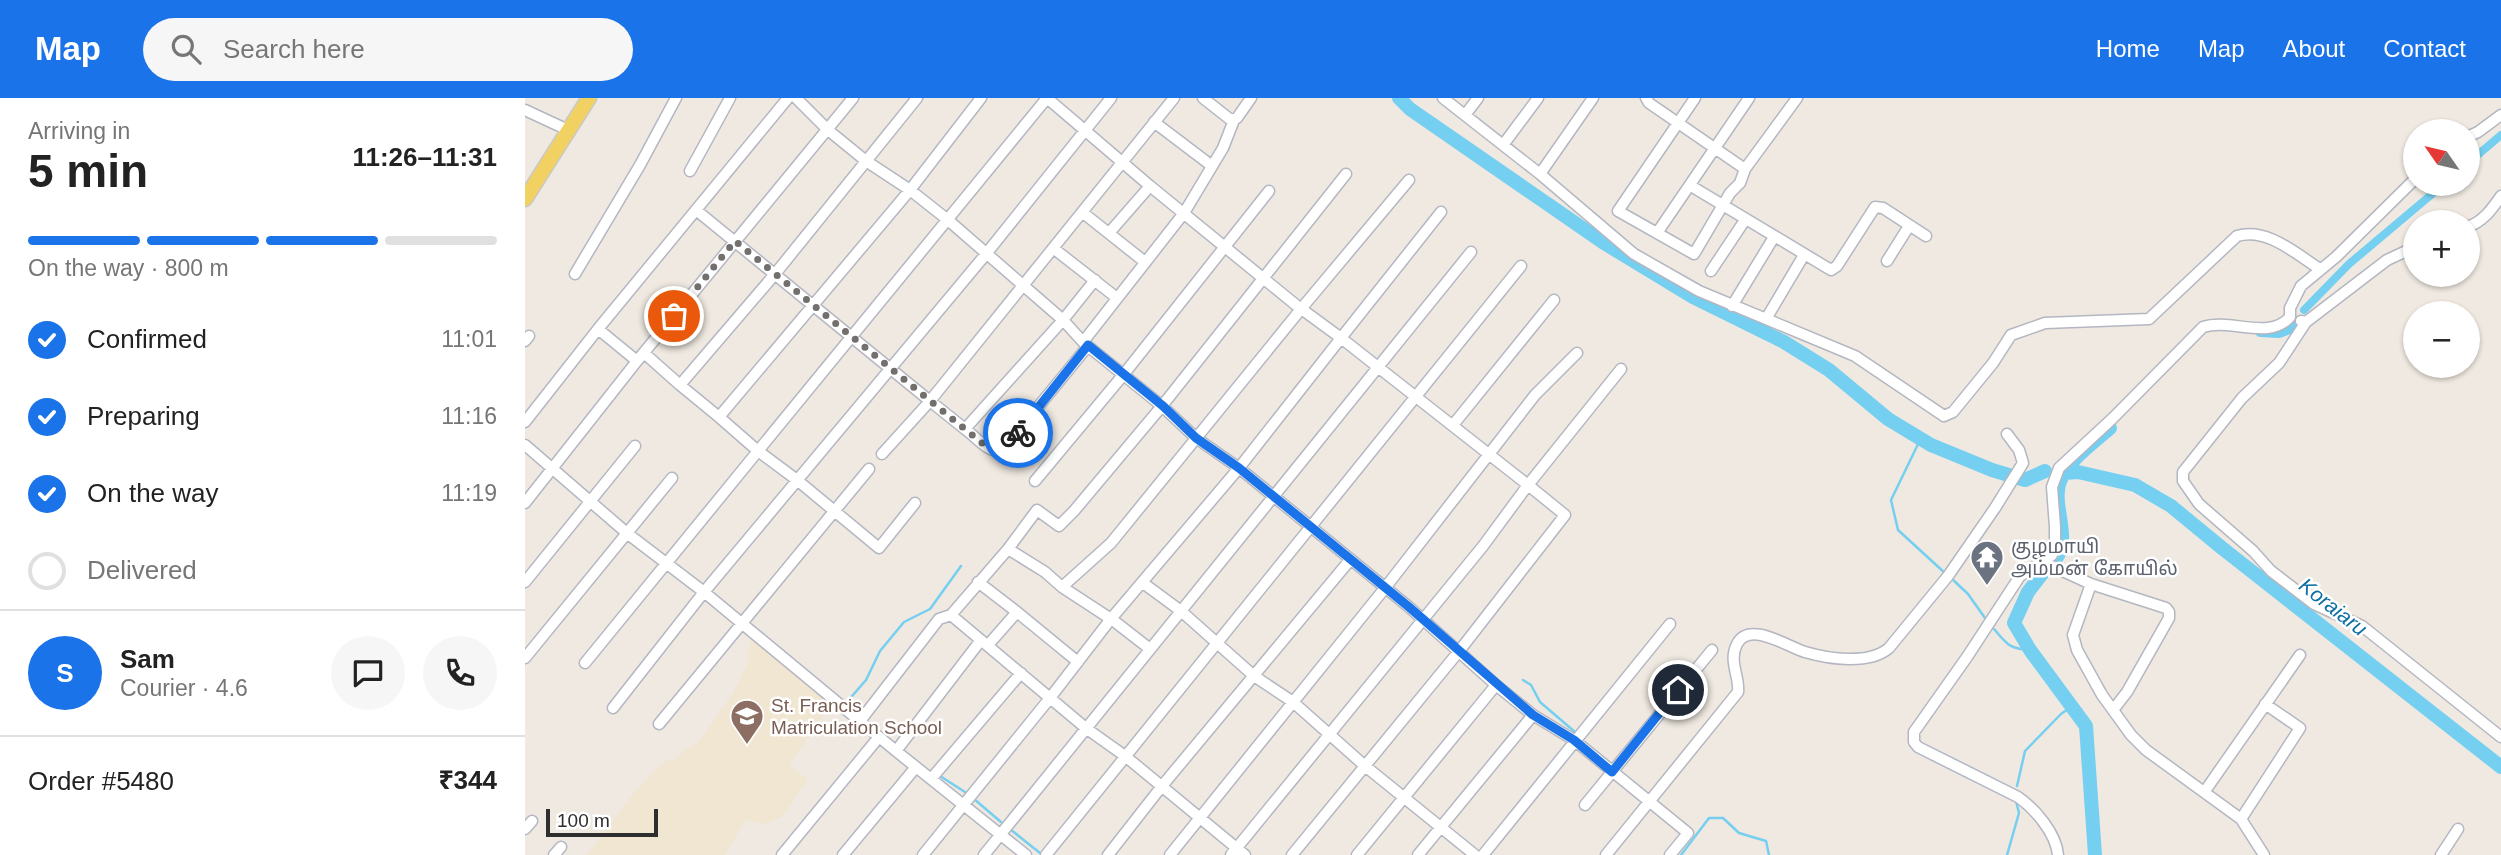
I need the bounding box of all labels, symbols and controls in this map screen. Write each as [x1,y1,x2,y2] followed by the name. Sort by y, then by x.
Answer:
[143,18,633,81] search box
[35,30,101,67] text: Map
[167,30,205,68] icon: search
[223,34,365,64] text: Search here
[2096,35,2160,62] text: Home
[2198,35,2245,62] text: Map
[2283,35,2345,62] text: About
[2383,35,2466,62] text: Contact
[28,118,130,144] text: Arriving in
[2403,119,2480,196] north arrow
[2403,119,2480,378] map controls
[352,142,497,172] text: 11:26–11:31
[28,145,148,197] text: 5 min
[2403,210,2480,287] button: +
[28,255,229,281] text: On the way · 800 m
[644,286,704,346] pin
[655,297,693,335] icon: bag
[2403,301,2480,378] button: −
[28,321,66,359] icon: check
[87,324,207,354] text: Confirmed
[441,326,497,352] text: 11:01
[28,398,66,436] icon: check
[983,398,1053,468] courier
[87,401,200,431] text: Preparing
[441,403,497,429] text: 11:16
[999,414,1037,452] icon: bike
[28,475,66,513] icon: check
[87,478,219,508] text: On the way
[441,480,497,506] text: 11:19
[2011,536,2178,579] place label: குழமாயி அம்மன் கோயில்
[1968,538,2006,587] temple icon: குழமாயி அம்மன் கோயில்
[87,555,197,585] text: Delivered
[2295,573,2372,640] water label: Koraiaru
[331,636,405,710] button: chat
[423,636,497,710] button: phone
[120,644,175,674] text: Sam
[56,658,74,688] text: S
[1648,660,1708,720] pin
[1659,671,1697,709] icon: home
[120,675,248,701] text: Courier · 4.6
[771,695,942,738] place label: St. Francis Matriculation School
[728,697,766,746] school or university icon: St. Francis Matriculation School
[439,765,497,795] text: ₹344
[28,766,174,796] text: Order #5480
[546,806,658,838] scale bar
[557,810,610,831] text: 100 m

